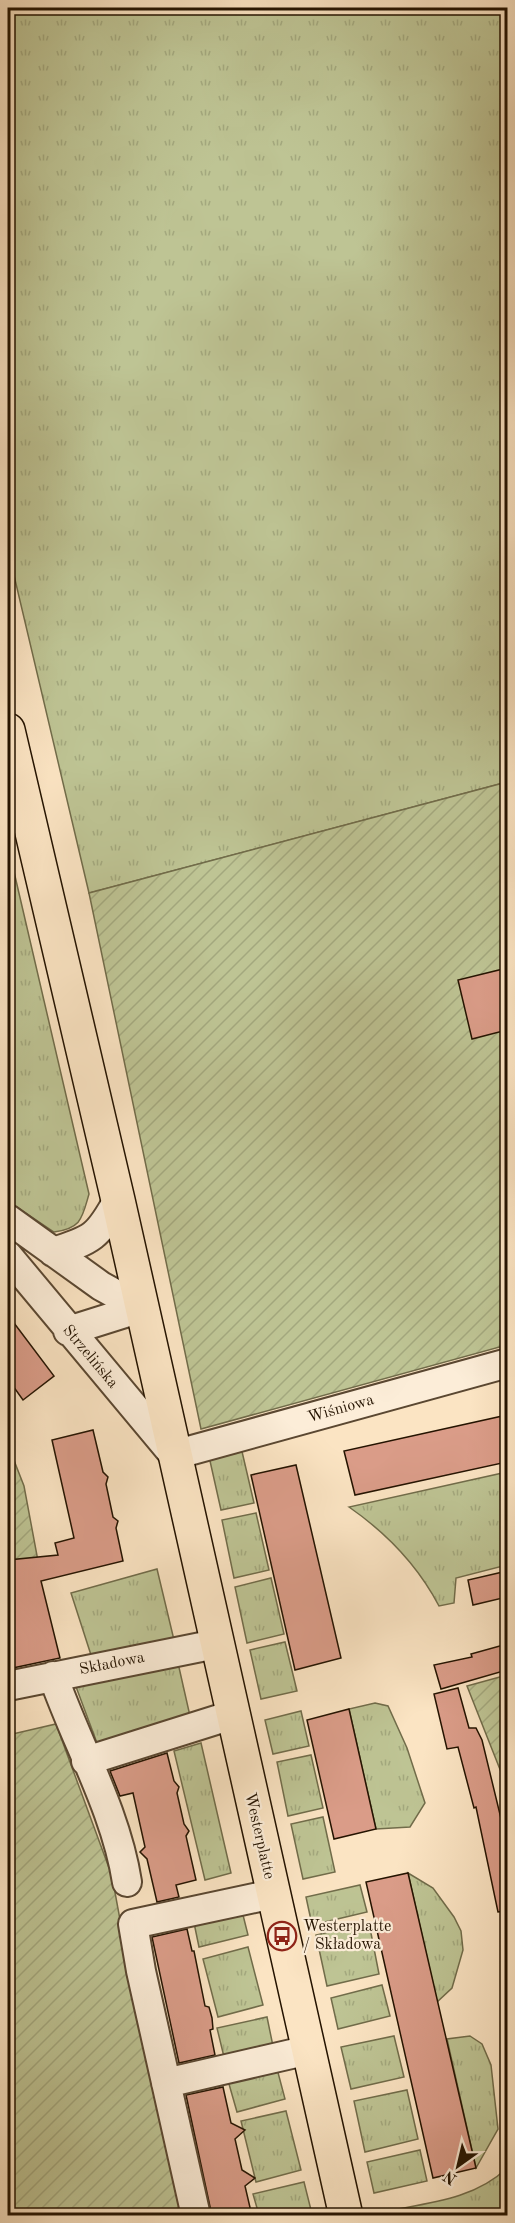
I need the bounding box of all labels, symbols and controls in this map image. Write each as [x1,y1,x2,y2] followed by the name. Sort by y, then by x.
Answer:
[59,1322,121,1392] street label: Strzelińska
[306,1392,376,1426] street label: Wiśniowa
[78,1650,146,1678] street label: Składowa
[241,1791,277,1881] street label: Westerplatte
[303,1919,391,1953] place label: Westerplatte / Składowa
[266,1920,298,1952] bus stop icon: Westerplatte / Składowa
[428,2136,488,2196] north arrow
[441,2166,460,2187] text: N

